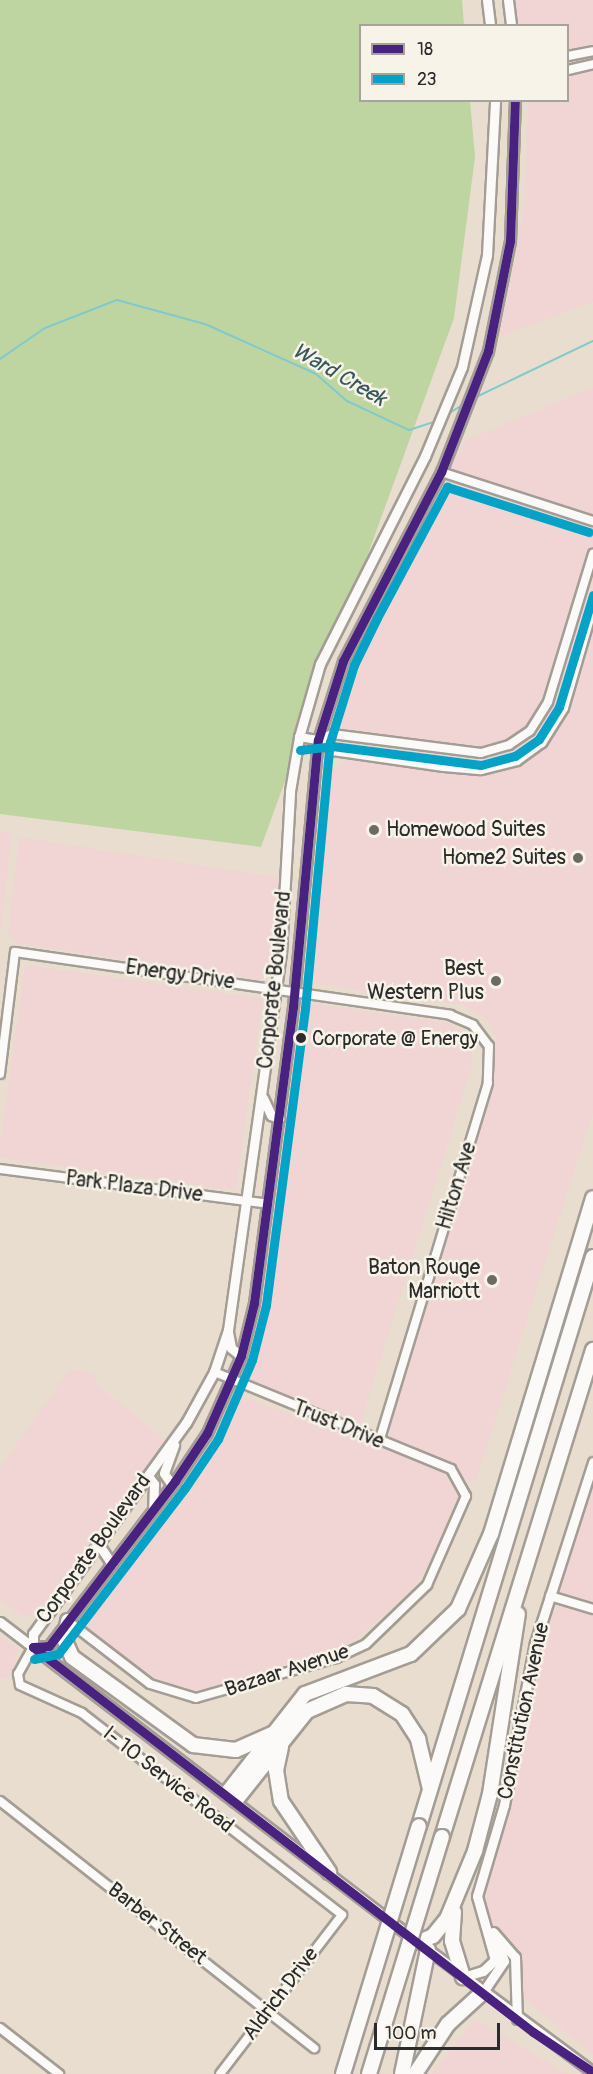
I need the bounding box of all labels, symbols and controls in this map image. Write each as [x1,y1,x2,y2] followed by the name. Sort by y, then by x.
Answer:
[359,24,569,102] legend
[417,38,433,61] text: 18
[417,68,437,91] text: 23
[287,338,391,412] water label: Ward Creek
[386,817,545,843] place label: Homewood Suites
[367,823,381,837] marker: Homewood Suites
[442,845,566,871] place label: Home2 Suites
[571,851,585,865] marker: Home2 Suites
[253,890,297,1070] street label: Corporate Boulevard
[124,955,236,995] street label: Energy Drive
[367,956,484,1006] place label: Best Western Plus
[489,974,503,988] marker: Best Western Plus
[312,1026,478,1050] place label: Corporate @ Energy
[295,1032,307,1044] marker: Corporate @ Energy
[432,1139,482,1233] street label: Hilton Ave
[64,1166,204,1208] street label: Park Plaza Drive
[368,1255,480,1305] place label: Baton Rouge Marriott
[485,1273,499,1287] marker: Baton Rouge Marriott
[289,1395,387,1455] street label: Trust Drive
[31,1469,157,1629] street label: Corporate Boulevard
[493,1620,555,1802] street label: Constitution Avenue
[222,1639,352,1703] street label: Bazaar Avenue
[98,1721,238,1839] street label: I- 10 Service Road
[102,1877,212,1971] street label: Barber Street
[238,1942,324,2046] street label: Aldrich Drive
[377,2011,503,2049] scale bar
[385,2022,437,2045] text: 100 m

